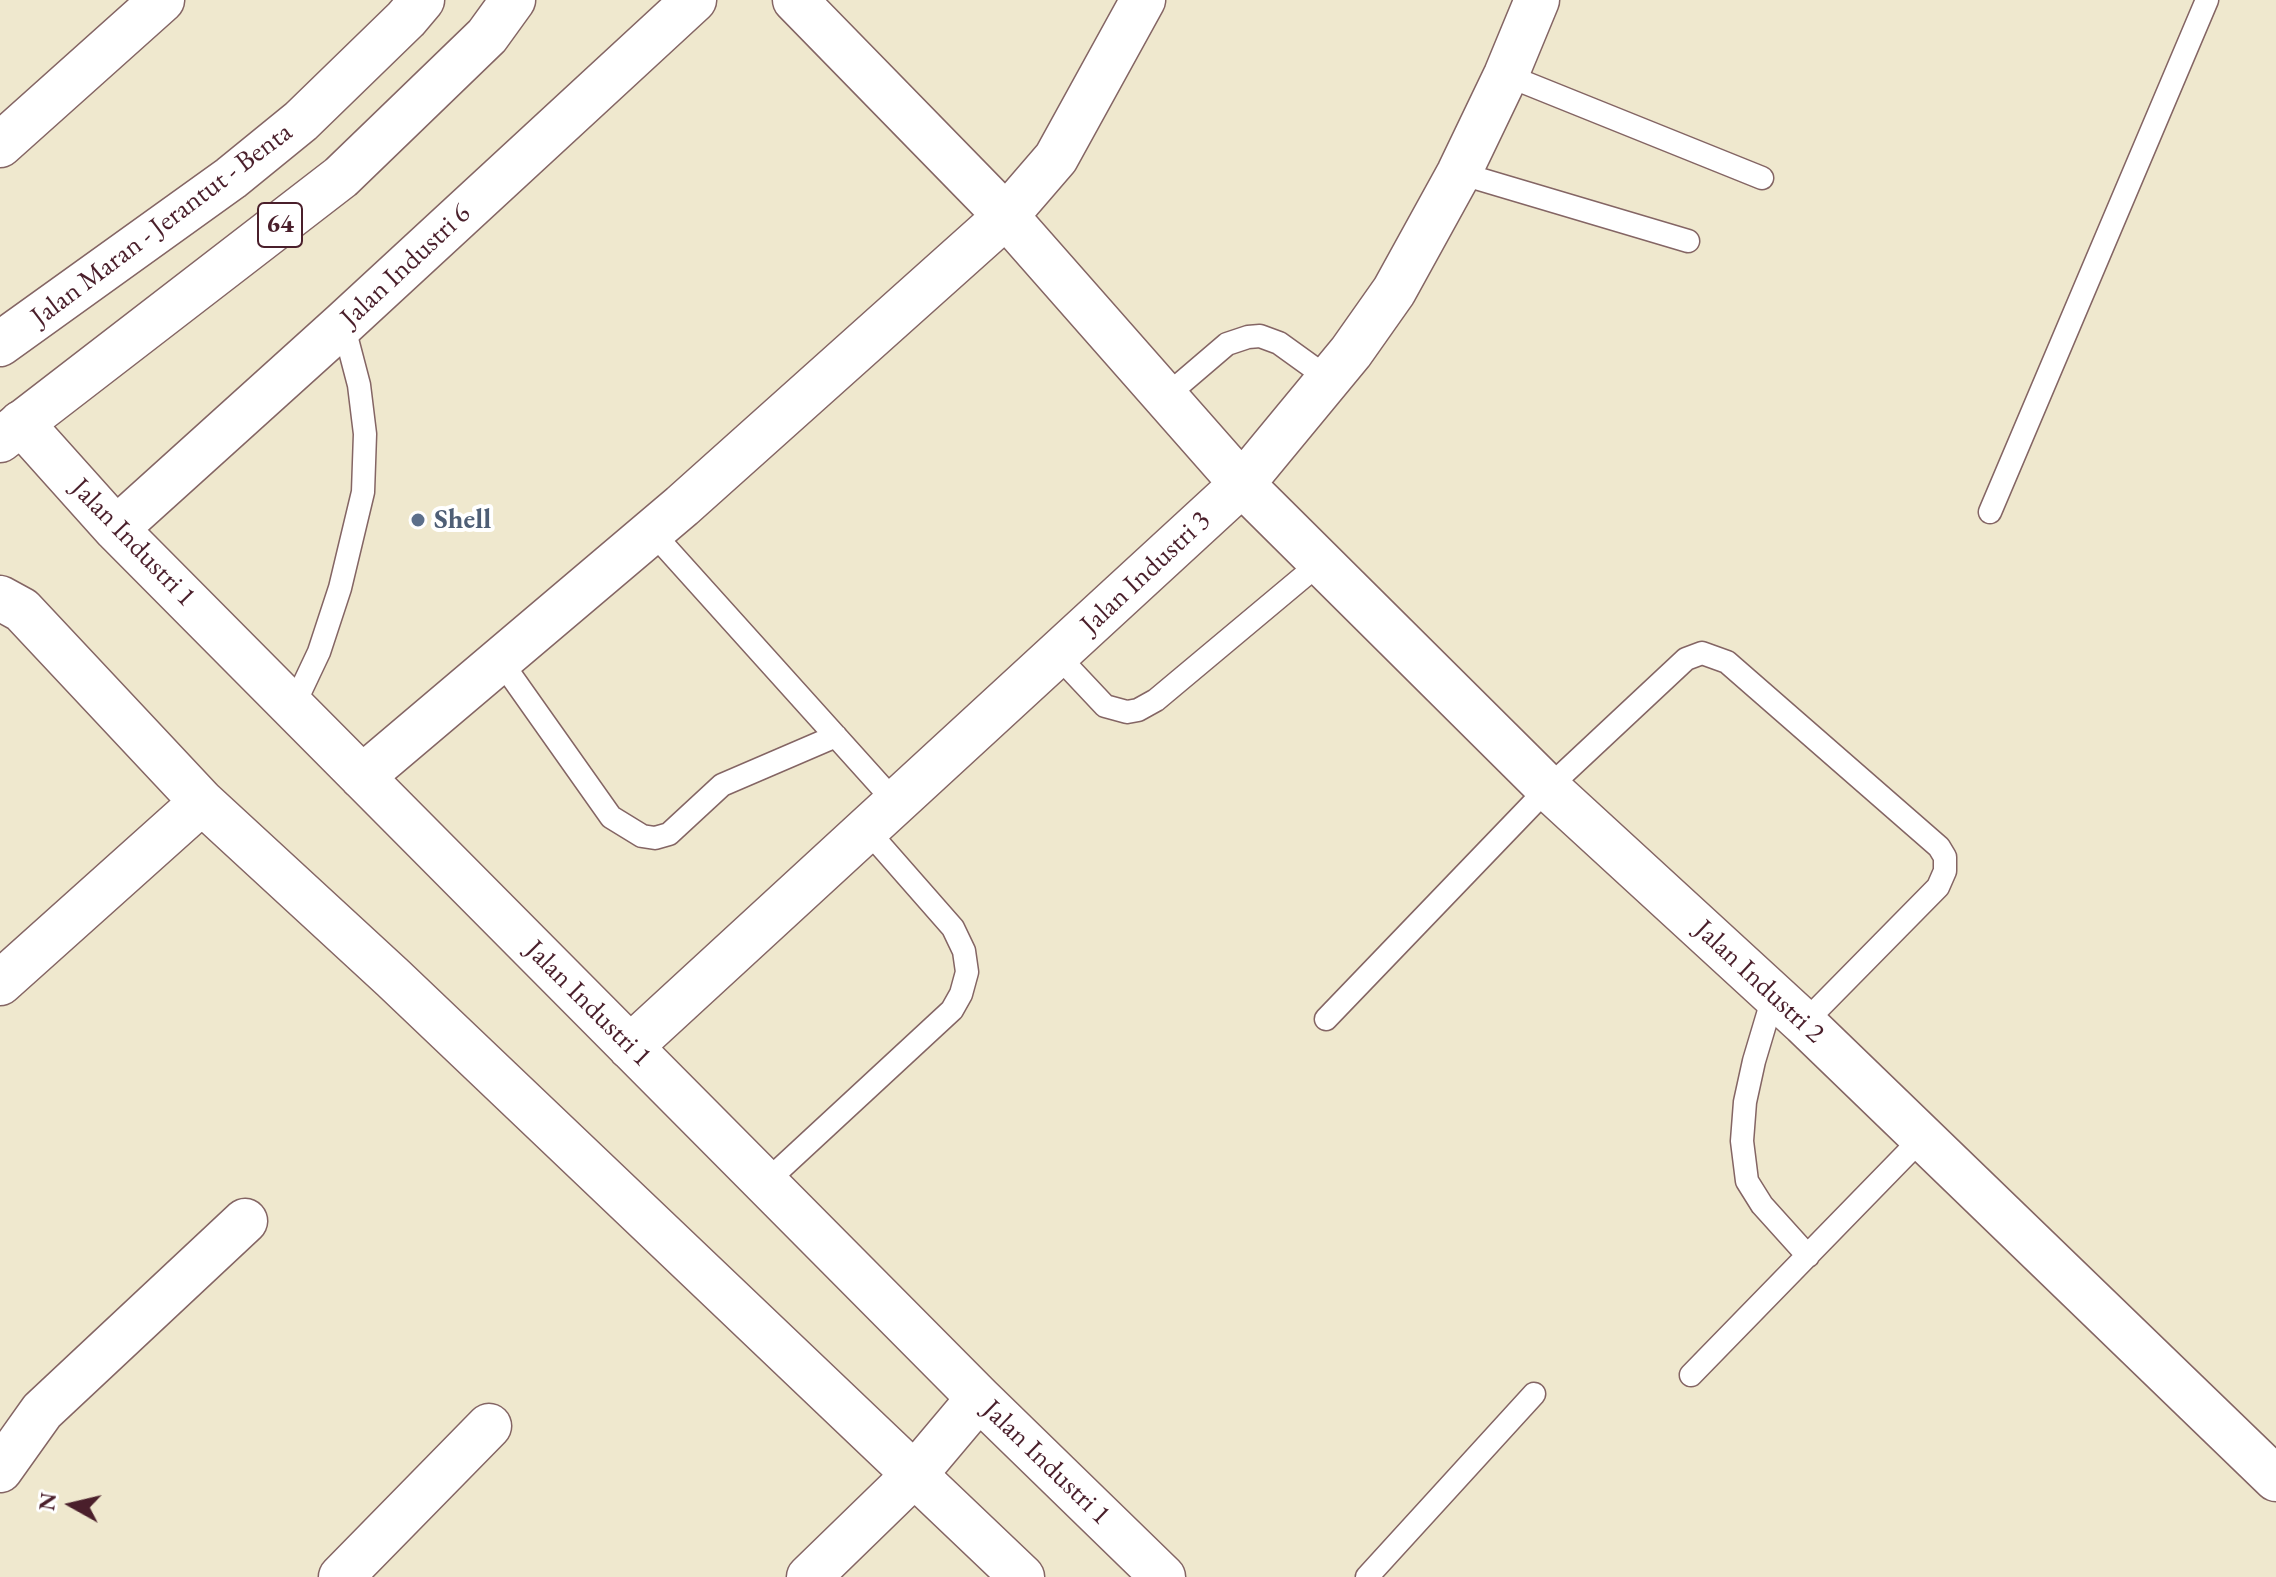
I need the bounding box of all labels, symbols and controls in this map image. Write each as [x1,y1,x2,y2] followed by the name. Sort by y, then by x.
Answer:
[25,116,299,334] street label: Jalan Maran - Jerantut - Benta
[334,197,478,335] street label: Jalan Industri 6
[258,203,302,247] road number: 64
[64,472,202,614] street label: Jalan Industri 1
[434,503,491,537] place label: Shell
[1074,504,1218,642] street label: Jalan Industri 3
[409,511,427,529] marker: Shell
[1687,913,1831,1051] street label: Jalan Industri 2
[518,934,658,1074] street label: Jalan Industri 1
[975,1394,1117,1532] street label: Jalan Industri 1
[32,1465,112,1545] north arrow
[32,1491,63,1512] text: N

